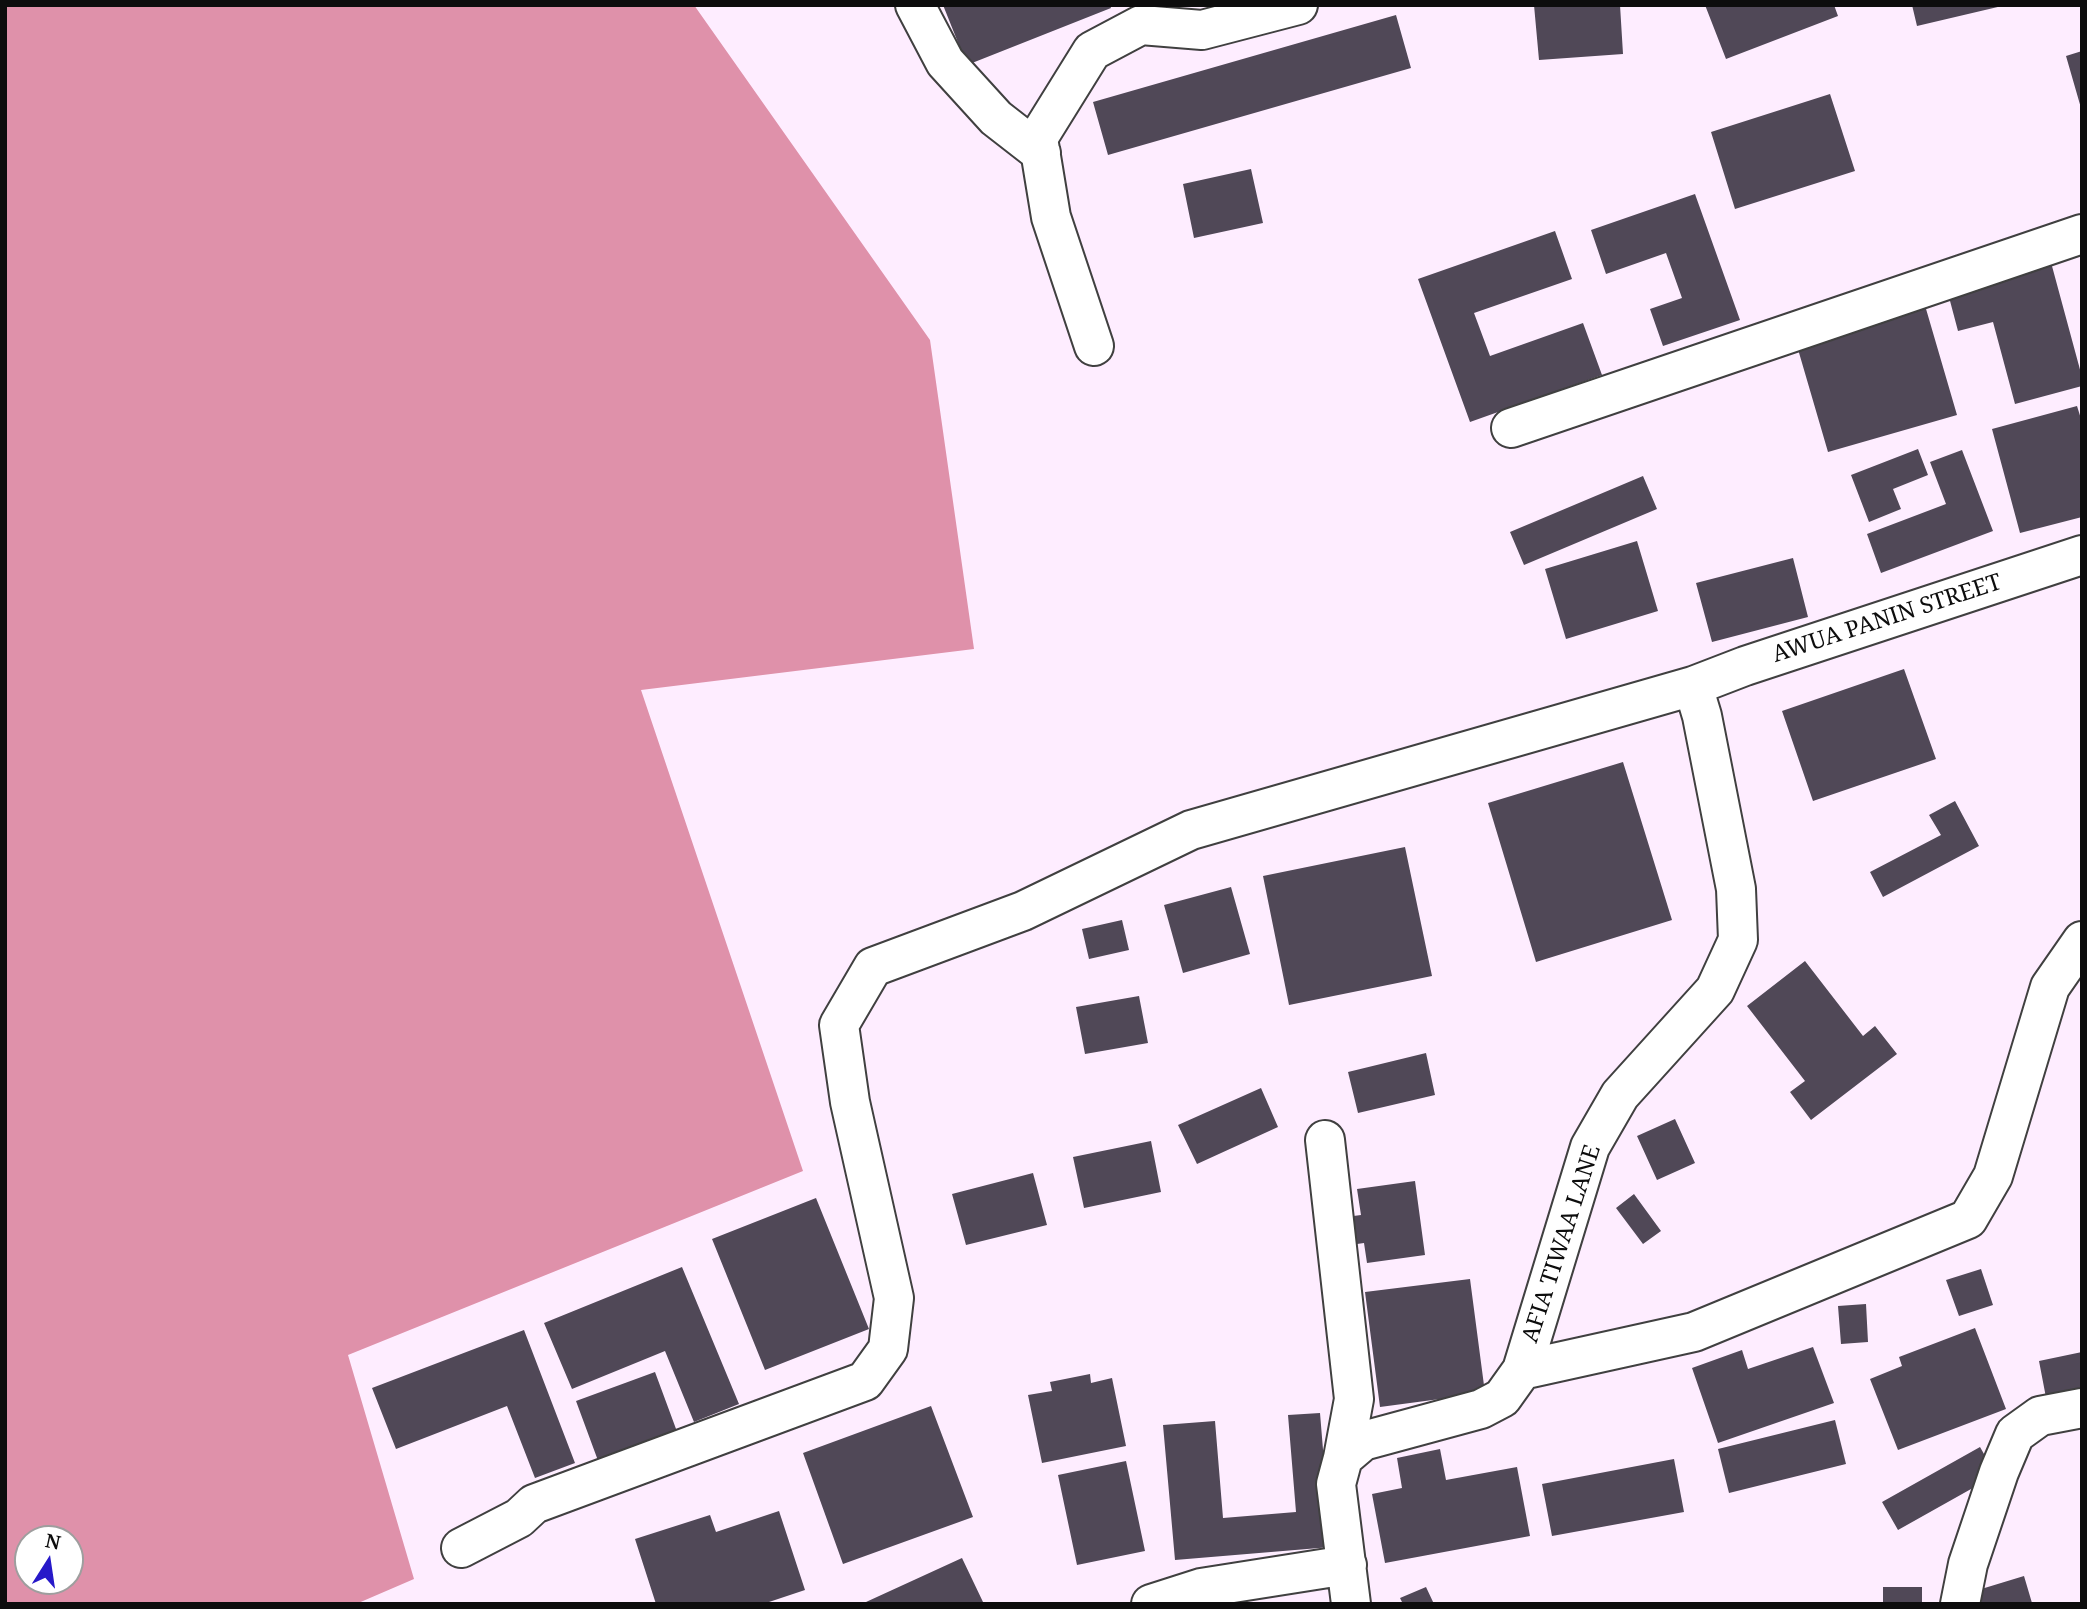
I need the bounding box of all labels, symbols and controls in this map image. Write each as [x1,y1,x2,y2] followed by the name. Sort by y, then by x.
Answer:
[1769,569,2005,669] street label: AWUA PANIN STREET
[1517,1142,1607,1346] street label: AFIA TIWAA LANE
[14,1525,84,1595] north arrow
[43,1527,63,1556] text: N

